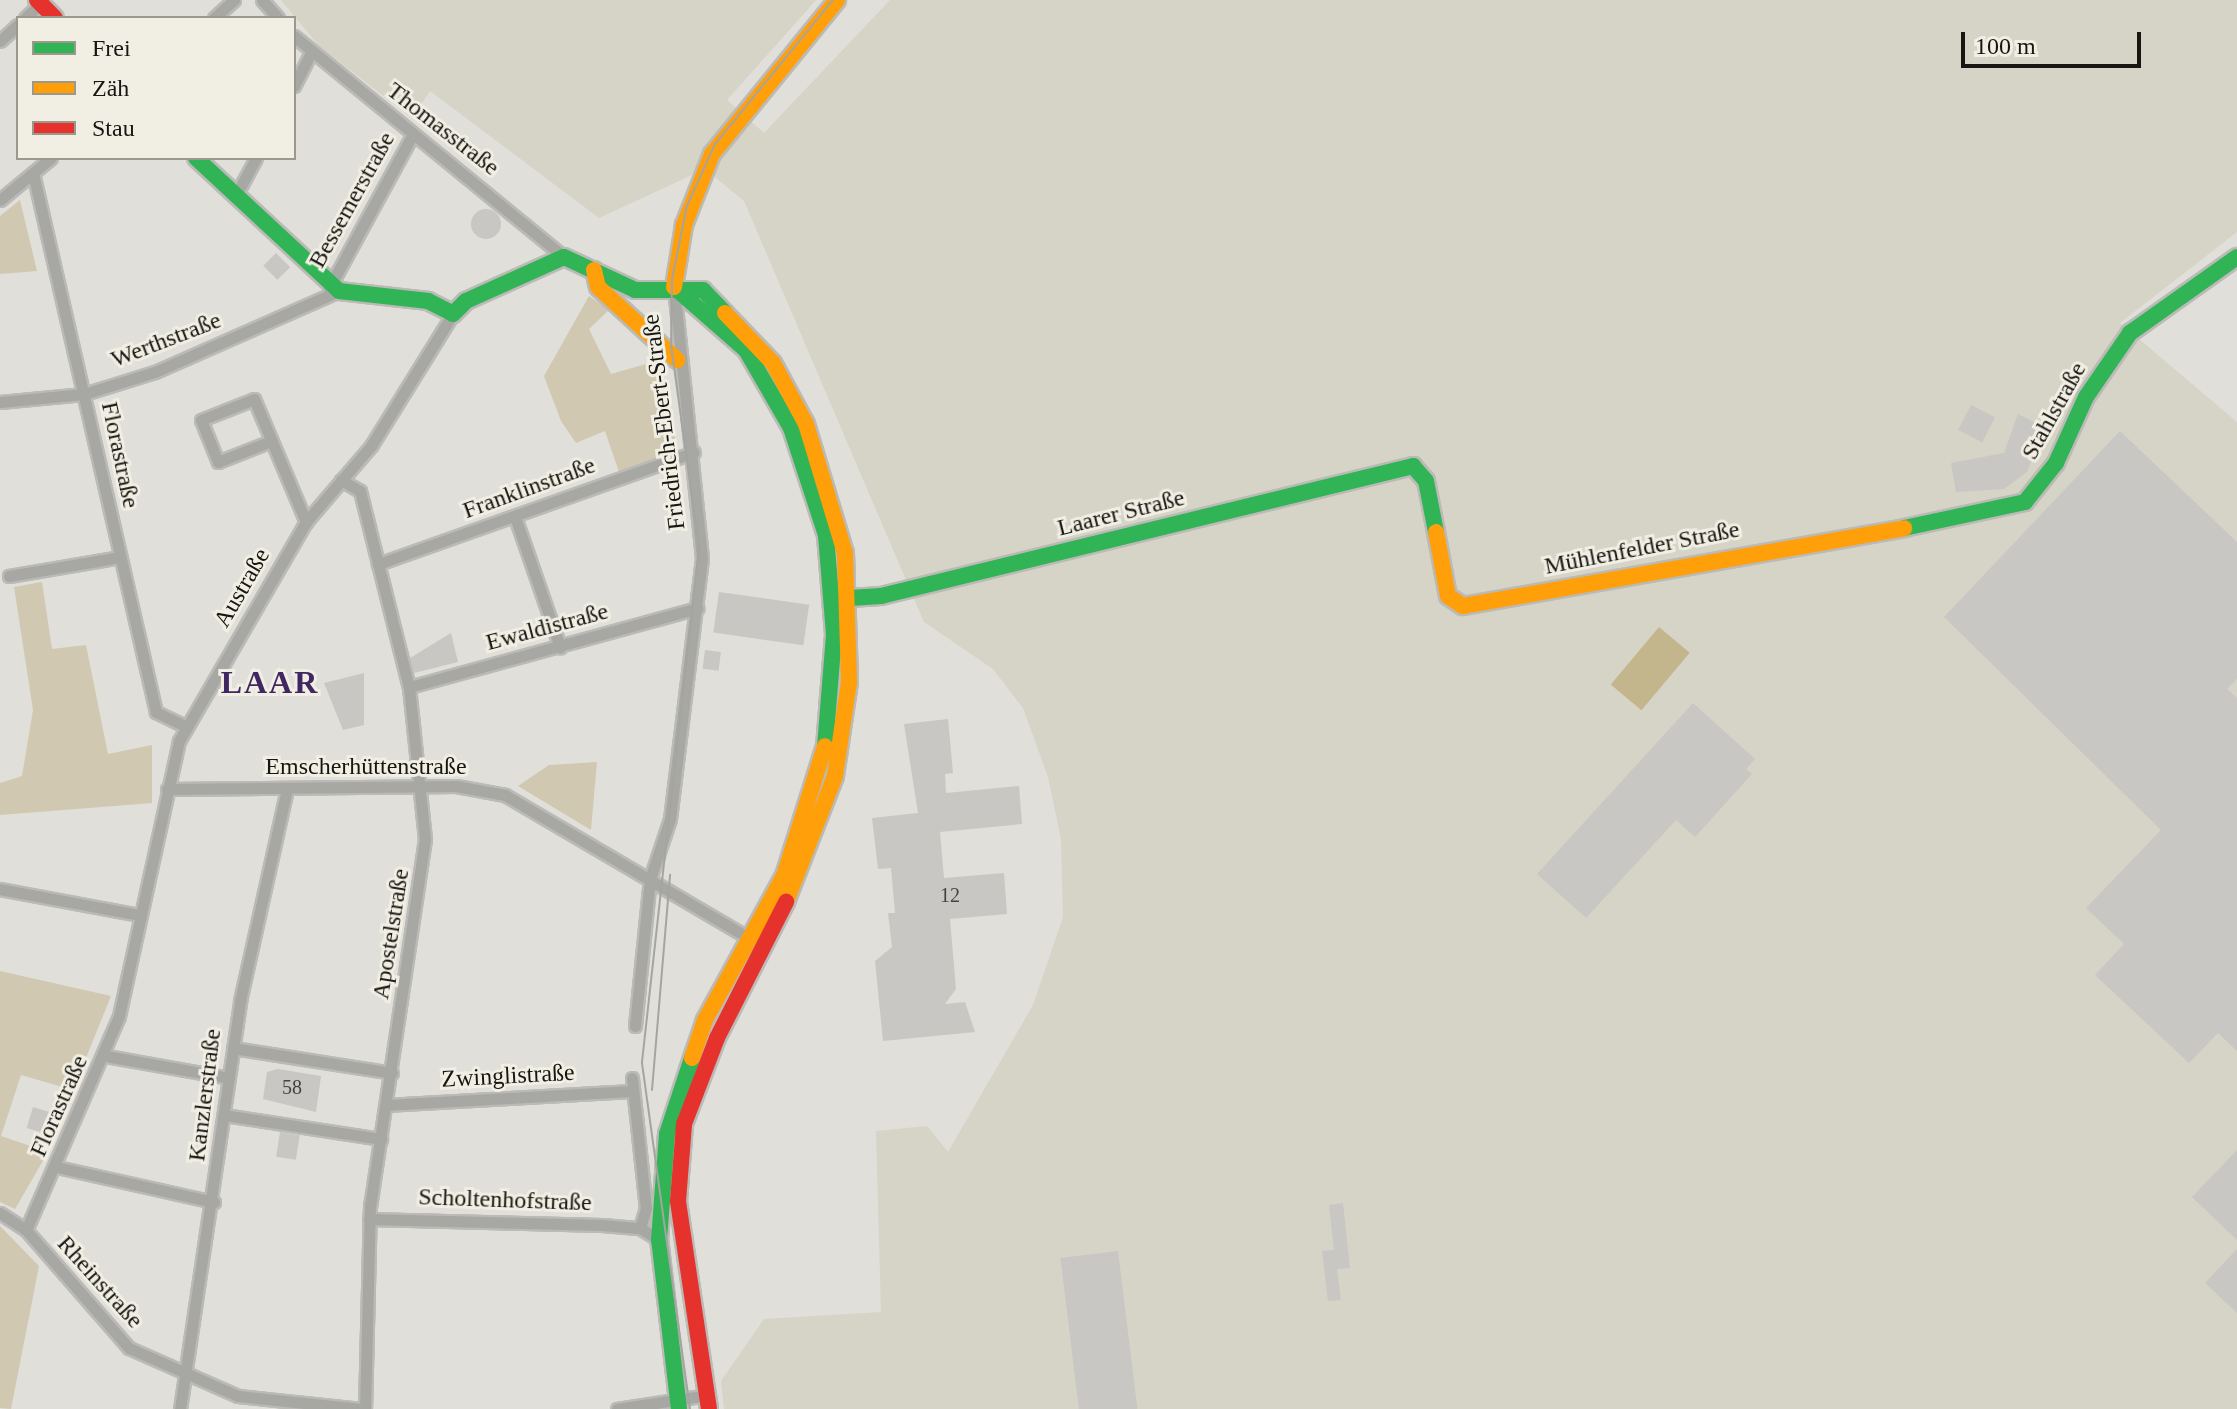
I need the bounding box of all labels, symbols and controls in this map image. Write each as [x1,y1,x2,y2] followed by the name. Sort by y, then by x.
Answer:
[16,16,296,160] legend
[1965,16,2145,66] scale bar
[1975,33,2036,59] text: 100 m
[92,35,131,61] text: Frei
[92,75,129,101] text: Zäh
[381,76,505,182] street label: Thomasstraße
[92,115,135,141] text: Stau
[303,127,401,273] street label: Bessemerstraße
[107,306,225,374] street label: Werthstraße
[636,312,692,532] street label: Friedrich-Ebert-Straße
[2016,357,2092,465] street label: Stahlstraße
[95,399,145,511] street label: Florastraße
[459,451,599,525] street label: Franklinstraße
[1054,483,1188,543] street label: Laarer Straße
[1542,515,1742,581] street label: Mühlenfelder Straße
[208,543,276,633] street label: Austraße
[483,597,611,657] street label: Ewaldistraße
[221,663,319,701] district label: LAAR
[265,753,467,781] street label: Emscherhüttenstraße
[366,867,416,1001] street label: Apostelstraße
[940,883,960,907] house number: 12
[183,1027,227,1163] street label: Kanzlerstraße
[24,1051,94,1161] street label: Florastraße
[441,1058,575,1094] street label: Zwinglistraße
[282,1075,302,1099] house number: 58
[418,1183,592,1217] street label: Scholtenhofstraße
[51,1230,149,1334] street label: Rheinstraße

